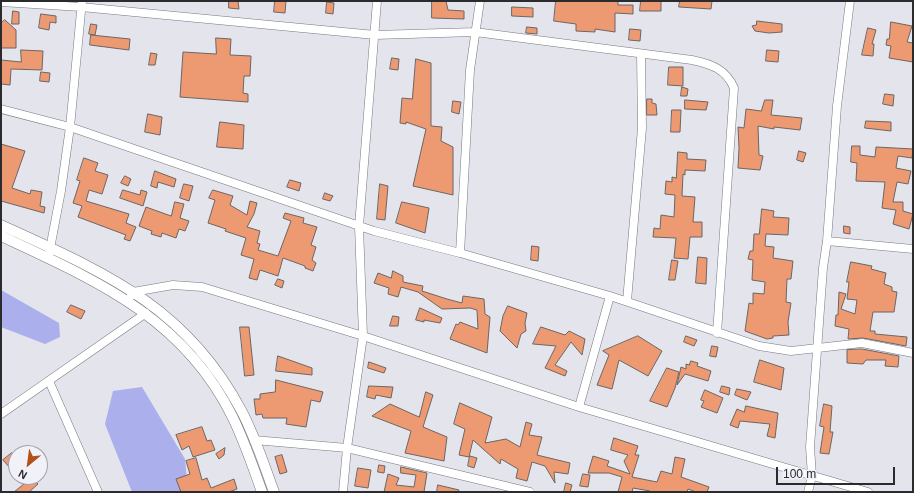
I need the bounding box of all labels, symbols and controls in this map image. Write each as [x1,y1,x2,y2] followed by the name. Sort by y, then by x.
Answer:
[8,445,48,485] north arrow
[778,459,897,485] scale bar
[16,467,29,482] text: N
[783,467,816,481] text: 100 m

